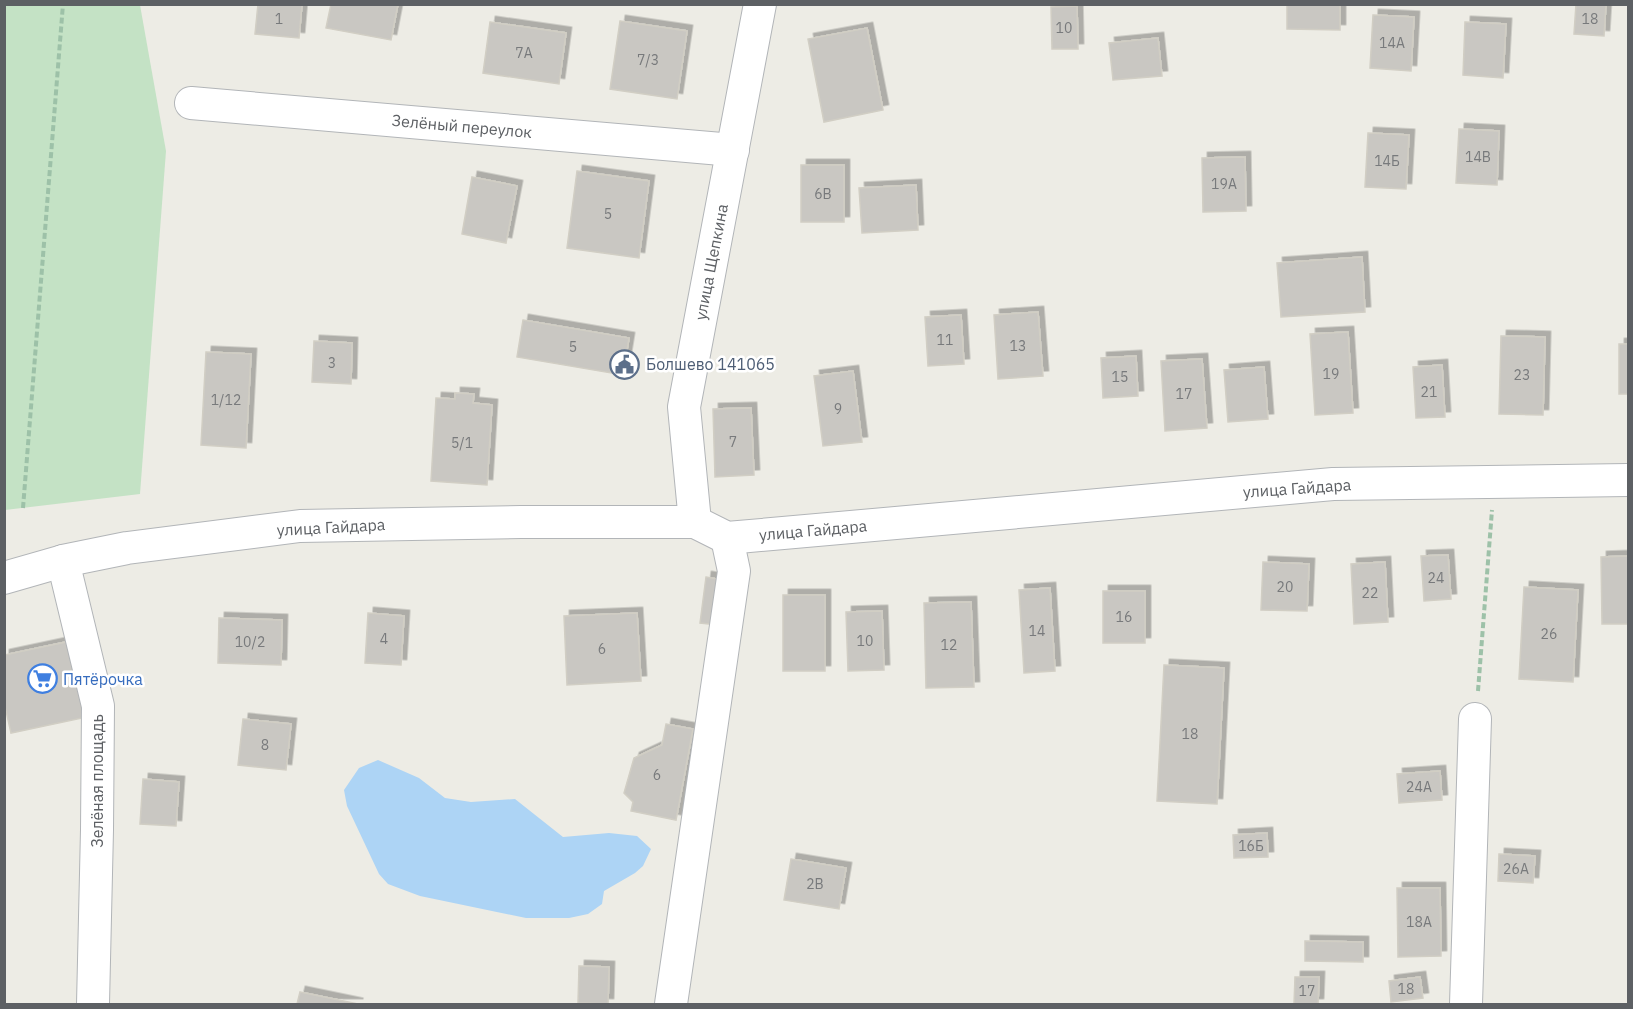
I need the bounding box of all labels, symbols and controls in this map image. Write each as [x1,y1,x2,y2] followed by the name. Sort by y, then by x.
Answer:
[275,10,283,28] house number: 1
[1582,10,1598,28] house number: 18
[1056,19,1072,37] house number: 10
[1379,34,1405,52] house number: 14А
[515,44,533,62] house number: 7А
[637,51,659,69] house number: 7/3
[391,110,533,142] street label: Зелёный переулок
[1465,148,1491,166] house number: 14В
[1374,152,1400,170] house number: 14Б
[1211,175,1237,193] house number: 19А
[814,185,832,203] house number: 6В
[690,202,732,322] street label: улица Щепкина
[604,205,612,223] house number: 5
[937,331,953,349] house number: 11
[1010,337,1026,355] house number: 13
[569,338,577,356] house number: 5
[609,348,641,380] public building icon: Болшево 141065
[328,354,336,372] house number: 3
[646,354,775,374] place label: Болшево 141065
[1323,365,1339,383] house number: 19
[1514,366,1530,384] house number: 23
[1112,368,1128,386] house number: 15
[1421,383,1437,401] house number: 21
[1176,385,1192,403] house number: 17
[211,391,241,409] house number: 1/12
[834,400,842,418] house number: 9
[729,433,737,451] house number: 7
[451,434,473,452] house number: 5/1
[1242,474,1352,502] street label: улица Гайдара
[276,514,386,540] street label: улица Гайдара
[758,515,868,545] street label: улица Гайдара
[1428,569,1444,587] house number: 24
[1277,578,1293,596] house number: 20
[1362,584,1378,602] house number: 22
[1116,608,1132,626] house number: 16
[1029,622,1045,640] house number: 14
[1541,625,1557,643] house number: 26
[380,630,388,648] house number: 4
[857,632,873,650] house number: 10
[235,633,265,651] house number: 10/2
[941,636,957,654] house number: 12
[598,640,606,658] house number: 6
[26,663,58,695] supermarket icon: Пятёрочка
[63,669,143,689] place label: Пятёрочка
[87,714,107,848] street label: Зелёная площадь
[1182,725,1198,743] house number: 18
[261,736,269,754] house number: 8
[653,766,661,784] house number: 6
[1406,778,1432,796] house number: 24А
[1238,837,1264,855] house number: 16Б
[1503,860,1529,878] house number: 26А
[806,875,824,893] house number: 2В
[1406,913,1432,931] house number: 18А
[1398,980,1414,998] house number: 18
[1299,982,1315,1000] house number: 17

